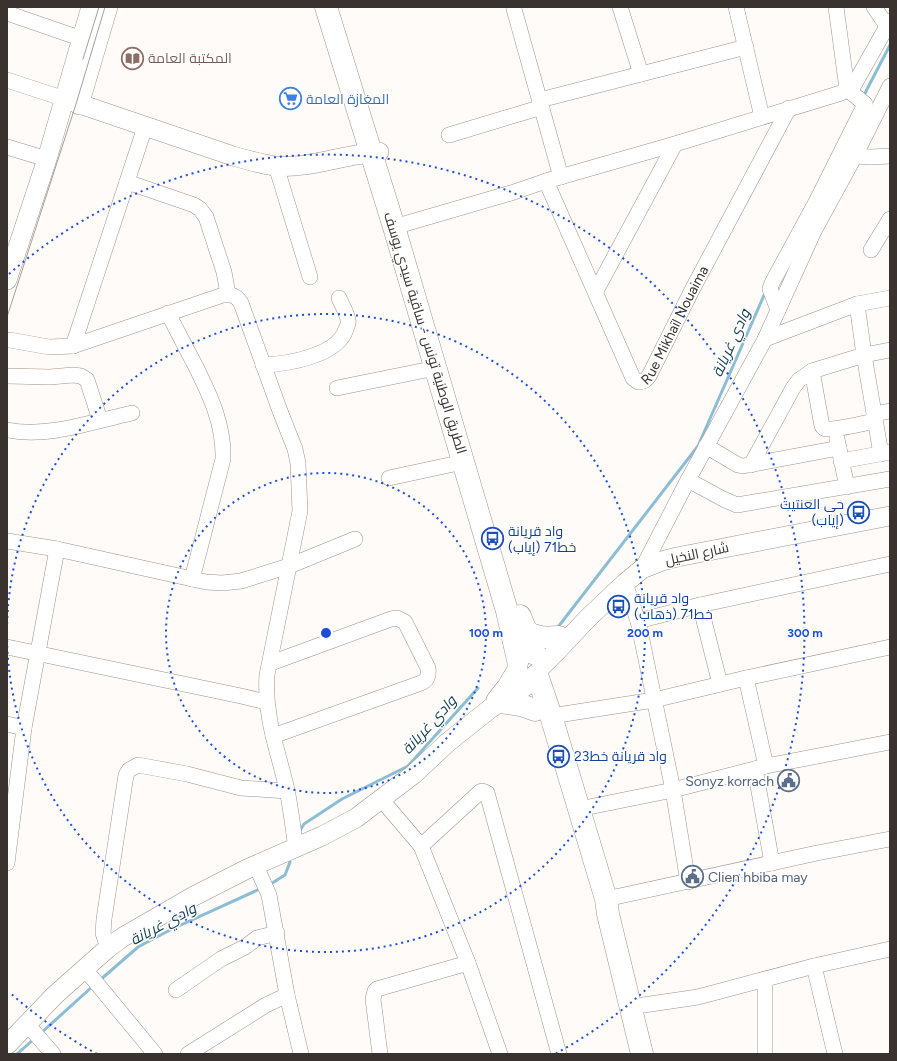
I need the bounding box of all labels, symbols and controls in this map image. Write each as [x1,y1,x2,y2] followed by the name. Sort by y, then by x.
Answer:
[120,45,146,71] library icon: المكتبة العامة
[148,50,232,67] place label: المكتبة العامة
[278,86,304,112] supermarket icon: المغازة العامة
[306,91,389,108] place label: المغازة العامة
[377,210,470,457] street label: الطريق الوطنية تونس - ساقية سيدي يوسف
[637,263,712,388] street label: Rue Mikhaïl Nouaima
[708,306,757,381] water label: وادي غريانة
[780,496,844,529] place label: حي العنتيت (إياب)
[846,499,872,525] bus stop icon: حي العنتيت (إياب)
[508,523,576,556] place label: واد قريانة خط71 (إياب)
[480,526,506,552] bus stop icon: واد قريانة خط71 (إياب)
[664,539,730,569] street label: شارع النخيل
[634,590,713,623] place label: واد قريانة خط71 (ذهاب)
[606,593,632,619] bus stop icon: واد قريانة خط71 (ذهاب)
[319,626,333,640] centre of rings
[469,626,503,640] text: 100 m
[627,626,663,640] text: 200 m
[787,626,823,640] text: 300 m
[398,692,463,760] water label: وادي غريانة
[546,743,572,769] bus stop icon: واد قريانة خط23
[574,748,667,765] place label: واد قريانة خط23
[776,768,802,794] public building icon: Sonyz korrach
[685,773,774,790] place label: Sonyz korrach
[679,864,705,890] public building icon: Clien hbiba may
[708,869,808,886] place label: Clien hbiba may
[127,899,201,952] water label: وادي غريانة

